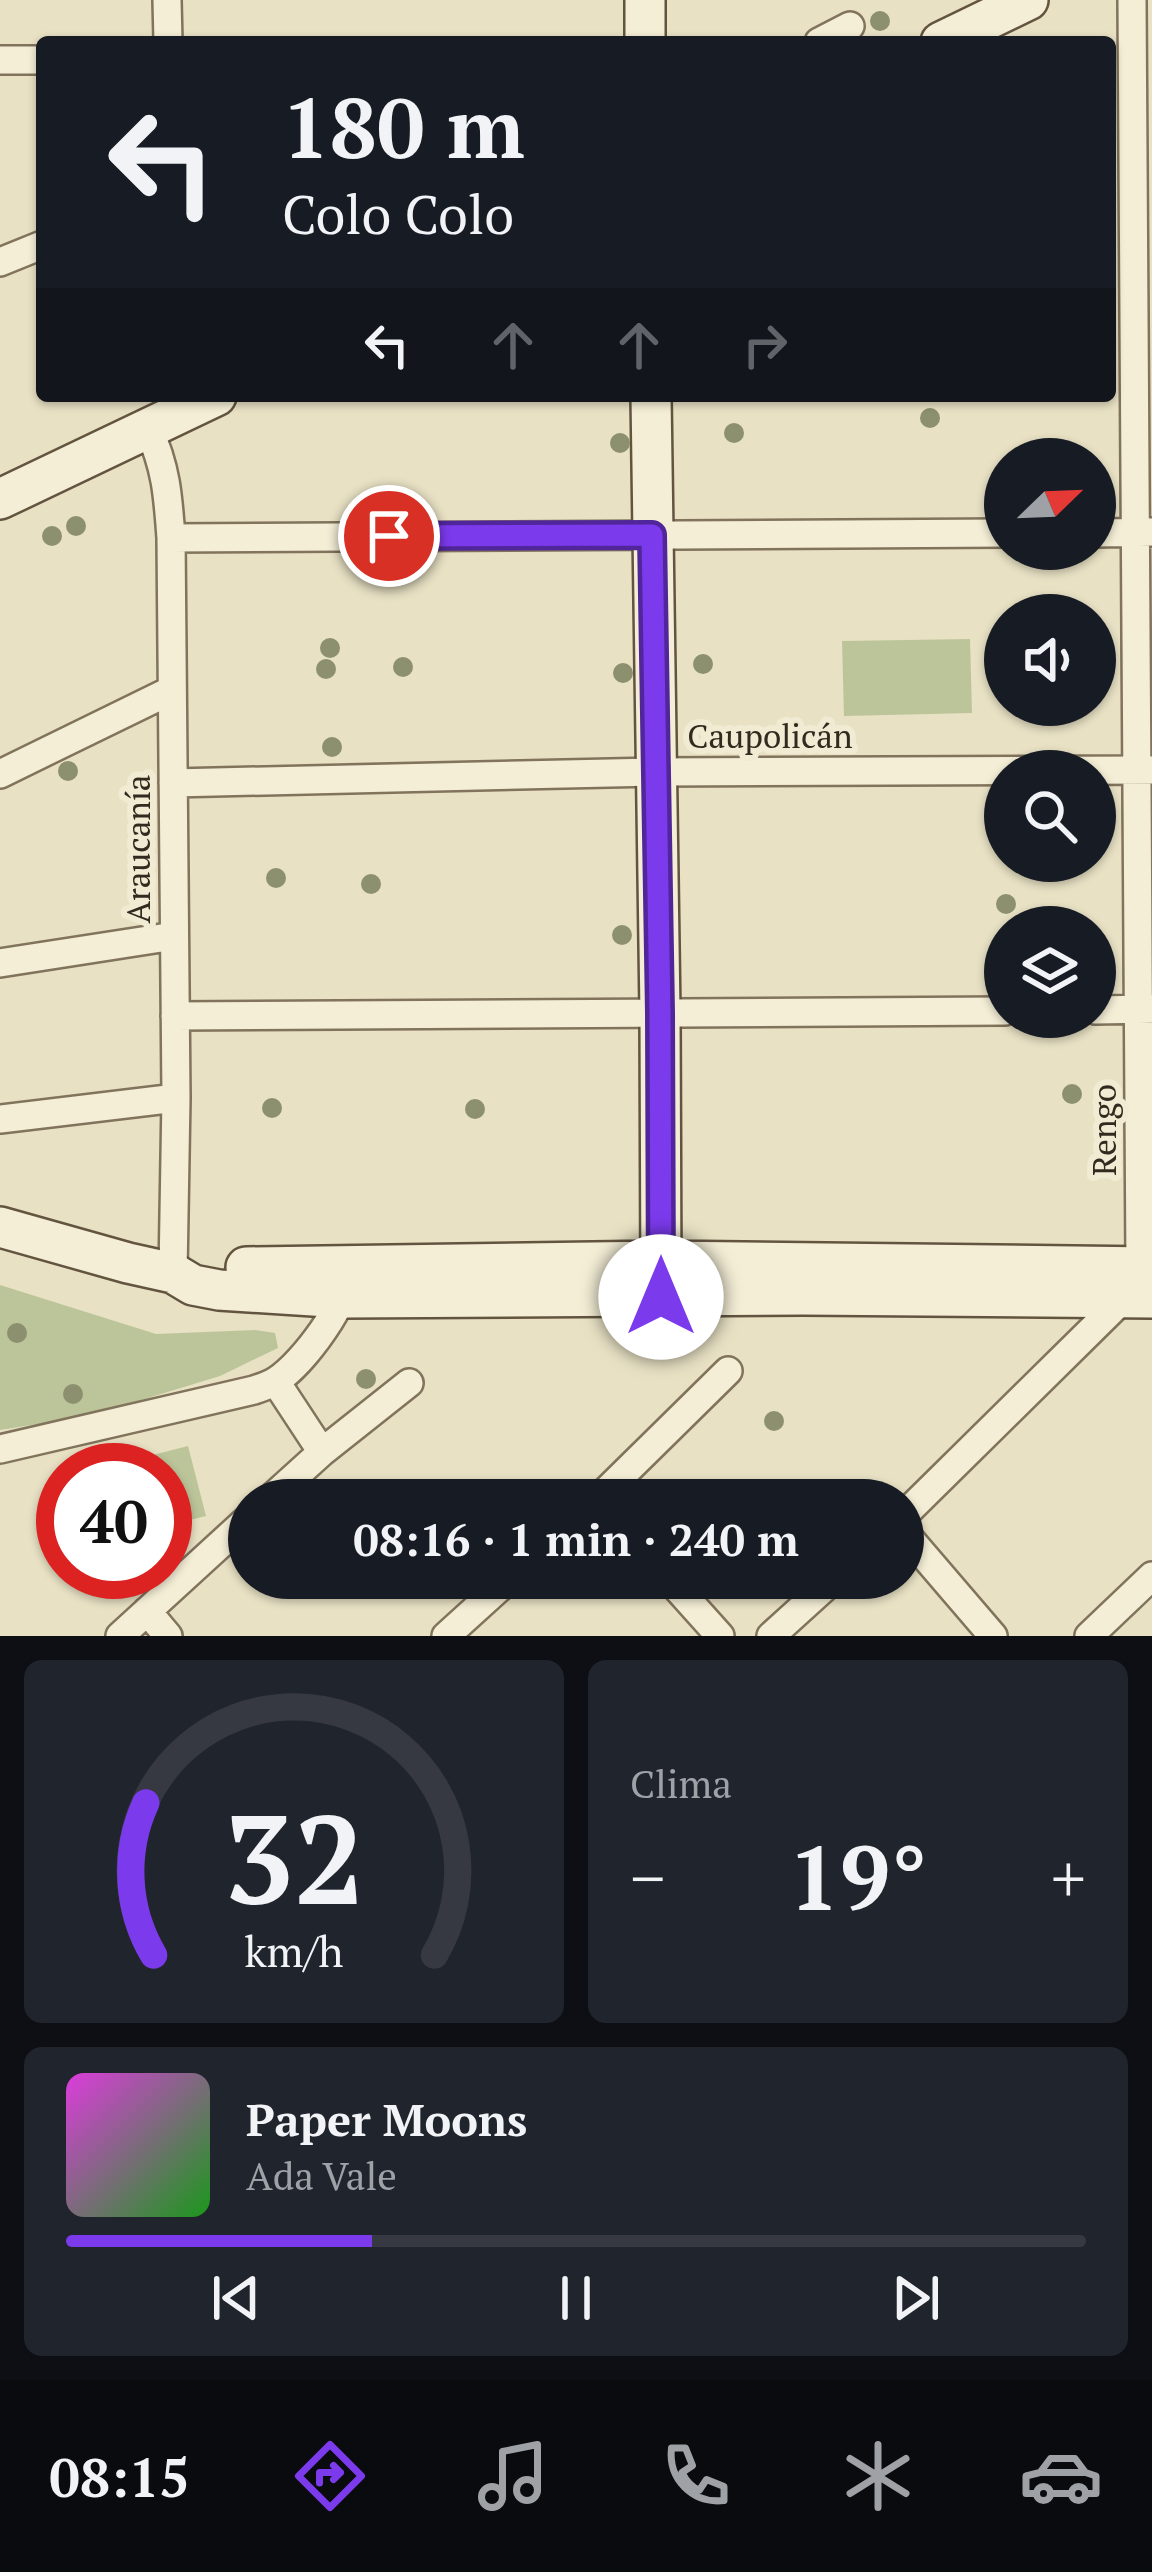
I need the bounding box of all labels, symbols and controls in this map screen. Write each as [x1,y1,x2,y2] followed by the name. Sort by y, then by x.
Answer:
[282,71,525,182] text: 180 m
[84,84,240,240] icon: left
[282,178,514,249] text: Colo Colo
[354,312,420,378] icon: left
[480,312,546,378] icon: ahead
[606,312,672,378] icon: ahead
[732,312,798,378] icon: right
[984,438,1116,570] north arrow
[984,438,1116,1038] map controls
[338,485,440,587] pin
[356,503,422,569] icon: arrive
[984,594,1116,726] button: sound
[687,714,853,757] street label: Caupolicán
[984,750,1116,882] button: search
[116,774,159,924] street label: Araucanía
[984,906,1116,1038] button: layers
[1082,1084,1125,1176] street label: Rengo
[598,1234,724,1360] position arrow
[36,1443,192,1599] speed limit sign: 40
[353,1509,799,1569] text: 08:16 · 1 min · 240 m
[630,1757,732,1809] text: Clima
[223,1774,365,1940] text: 32
[789,1816,927,1936] text: 19°
[630,1833,665,1921] text: −
[1051,1833,1086,1921] text: +
[244,1921,344,1978] text: km/h
[246,2089,527,2149] text: Paper Moons
[246,2149,397,2201] text: Ada Vale
[203,2265,269,2331] icon: previous
[543,2265,609,2331] icon: pause
[883,2265,949,2331] icon: next
[288,2434,372,2518] icon: directions
[471,2434,555,2518] icon: music
[654,2434,738,2518] icon: phone
[836,2434,920,2518] icon: climate
[1019,2434,1103,2518] icon: car
[49,2441,190,2512] text: 08:15

